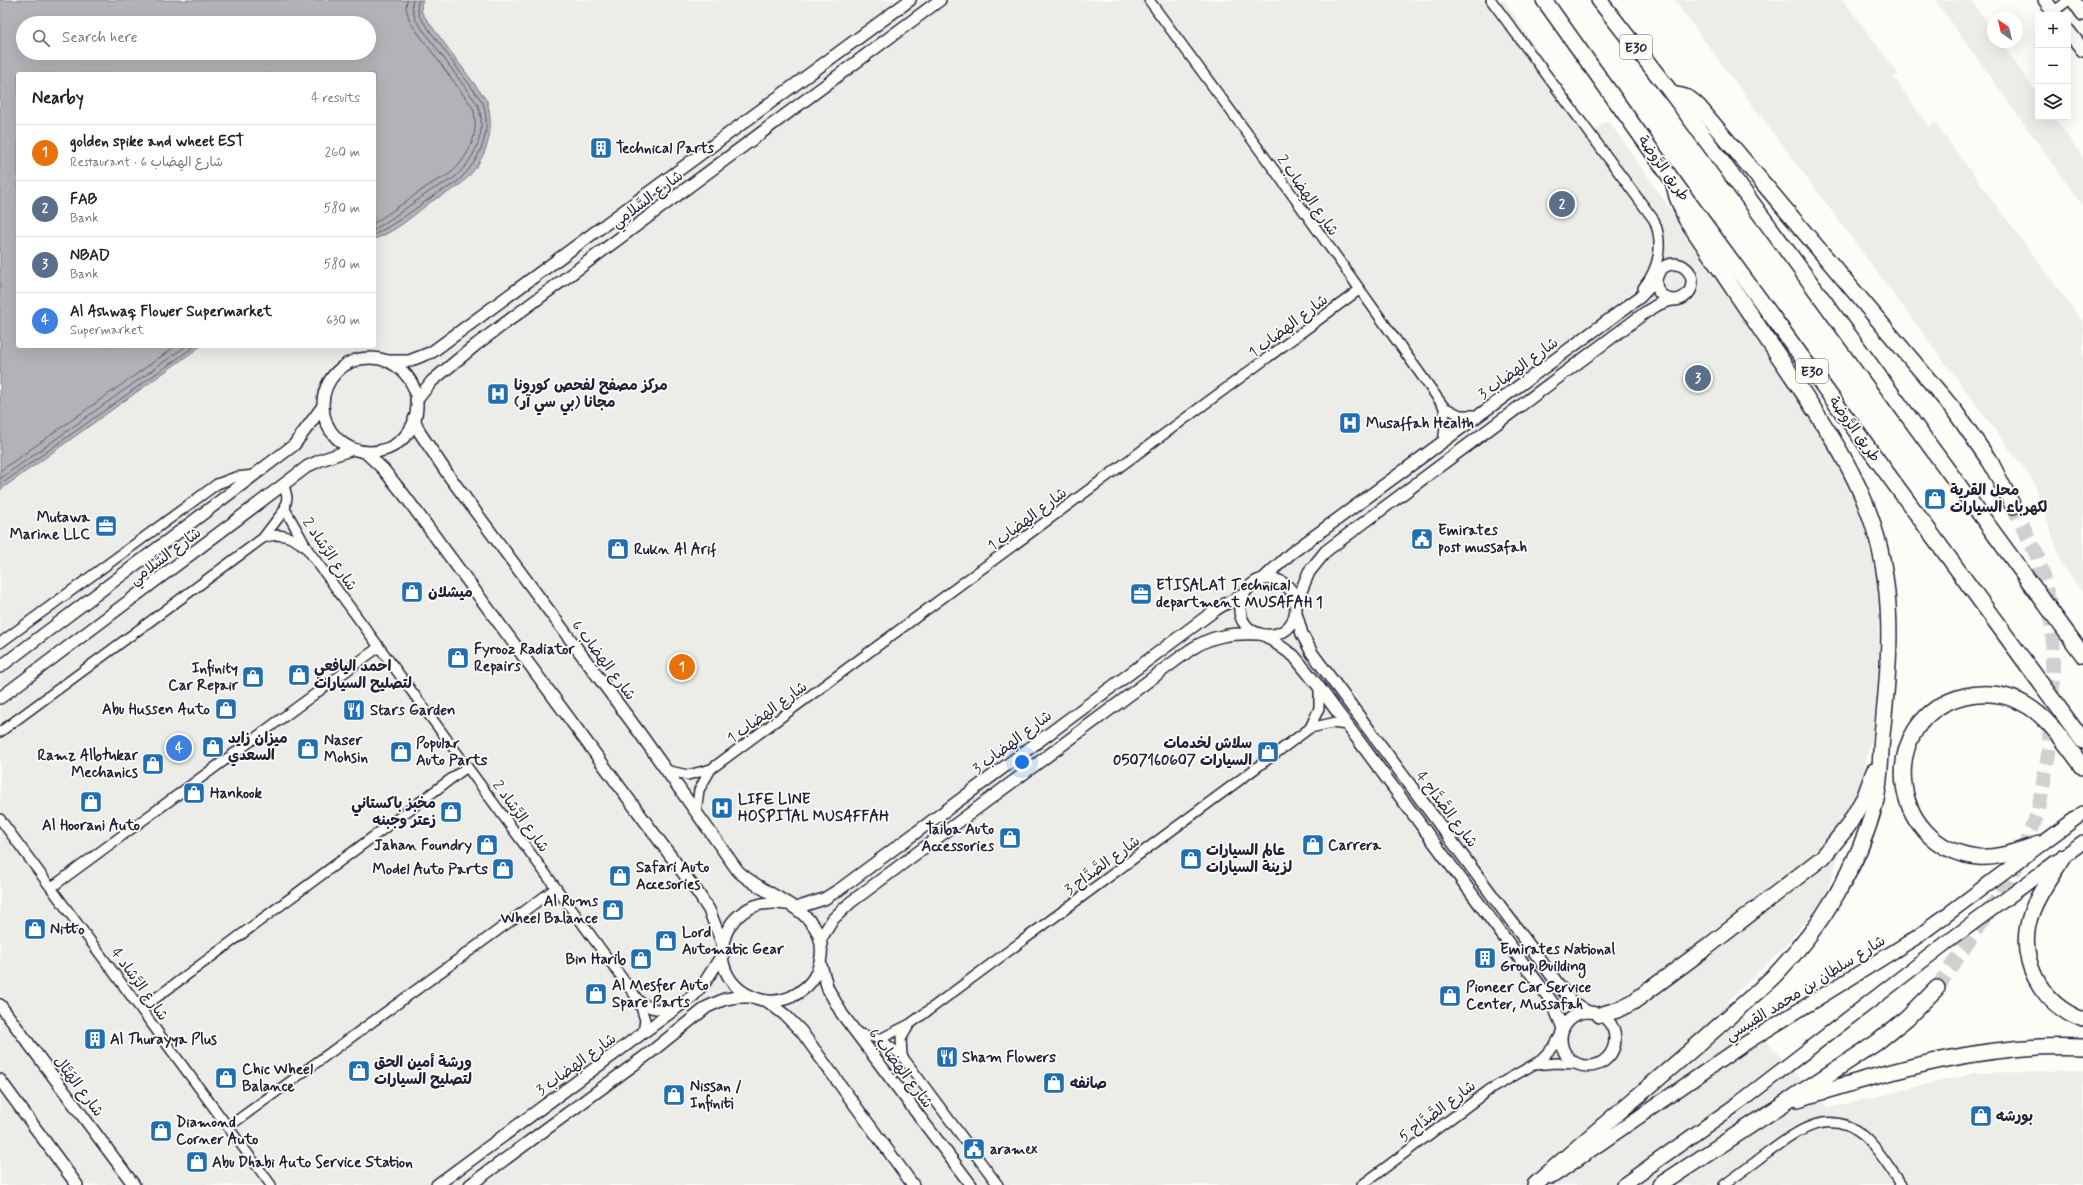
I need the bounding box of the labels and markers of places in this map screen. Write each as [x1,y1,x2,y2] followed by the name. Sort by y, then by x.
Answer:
[588,135,614,161] building icon: Technical Parts
[616,139,714,159] place label: Technical Parts
[1549,189,1575,219] pin: 2
[1685,363,1711,393] pin: 3
[514,376,668,416] place label: مركز مصفح لفحص كورونا (بي سي آر) مجانا
[485,381,511,407] hospital icon: مركز مصفح لفحص كورونا (بي سي آر) مجانا
[1337,410,1363,436] hospital icon: Musaffah Health
[1366,414,1474,434] place label: Musaffah Health
[1950,481,2047,518] place label: محل القرية لكهرباء السيارات
[1922,486,1948,512] shop icon: محل القرية لكهرباء السيارات
[10,508,91,545] place label: Mutawa Marine LLC
[93,513,119,539] office icon: Mutawa Marine LLC
[1438,521,1527,558] place label: Emirates post mussafah
[1409,526,1435,552] public building icon: Emirates post mussafah
[605,536,631,562] shop icon: Rukn Al Arif
[634,540,716,560] place label: Rukn Al Arif
[1156,576,1323,613] place label: ETISALAT Technical department MUSAFAH 1
[399,579,425,605] shop icon: ميشلان
[1128,581,1154,607] office icon: ETISALAT Technical department MUSAFAH 1
[428,583,473,603] place label: ميشلان
[474,640,575,677] place label: Fyrooz Radiator Repairs
[445,645,471,671] shop icon: Fyrooz Radiator Repairs
[669,652,695,682] pin: 1
[314,657,412,694] place label: احمد اليافعي لتصليح السيارات
[168,658,239,696] place label: Infinity Car Repair
[286,662,312,688] shop icon: احمد اليافعي لتصليح السيارات
[240,664,266,690] shop icon: Infinity Car Repair
[213,696,239,722] shop icon: Abu Hussen Auto
[341,697,367,723] restaurant icon: Stars Garden
[102,700,211,720] place label: Abu Hussen Auto
[370,701,455,721] place label: Stars Garden
[228,729,288,767] place label: ميزان زايد السعدي
[324,731,368,768] place label: Naser Mohsin
[166,733,192,763] pin: 4
[200,734,226,760] shop icon: ميزان زايد السعدي
[416,734,488,771] place label: Popular Auto Parts
[1113,734,1252,771] place label: سلاش لخدمات السيارات 0507160607
[295,736,321,762] shop icon: Naser Mohsin
[388,739,414,765] shop icon: Popular Auto Parts
[1255,739,1281,765] shop icon: سلاش لخدمات السيارات 0507160607
[37,746,139,783] place label: Ramz Albtukar Mechanics
[140,751,166,777] shop icon: Ramz Albtukar Mechanics
[181,780,207,806] shop icon: Hankook
[210,784,263,804] place label: Hankook
[78,789,104,815] shop icon: Al Hoorani Auto
[738,790,889,827] place label: LIFE LINE HOSPITAL MUSAFFAH
[351,794,436,831] place label: مخبز باكستاني زعتر وجبنه
[709,795,735,821] hospital icon: LIFE LINE HOSPITAL MUSAFFAH
[438,799,464,825] shop icon: مخبز باكستاني زعتر وجبنه
[42,816,140,836] place label: Al Hoorani Auto
[921,820,994,857] place label: Taiba Auto Accessories
[997,825,1023,851] shop icon: Taiba Auto Accessories
[474,832,500,858] shop icon: Jahan Foundry
[1300,832,1326,858] shop icon: Carrera
[374,836,472,856] place label: Jahan Foundry
[1328,836,1382,856] place label: Carrera
[1206,841,1292,878] place label: عالم السيارات لزينة السيارات
[1178,846,1204,872] shop icon: عالم السيارات لزينة السيارات
[490,856,516,882] shop icon: Model Auto Parts
[636,858,710,895] place label: Safari Auto Accesories
[373,860,488,880] place label: Model Auto Parts
[607,863,633,889] shop icon: Safari Auto Accesories
[500,892,598,929] place label: Al Rums Wheel Balance
[600,897,626,923] shop icon: Al Rums Wheel Balance
[22,916,48,942] shop icon: Nitto
[50,920,85,940] place label: Nitto
[682,923,785,960] place label: Lord Automatic Gear
[653,928,679,954] shop icon: Lord Automatic Gear
[1500,940,1615,979] place label: Emirates National Group Building
[1472,945,1498,971] building icon: Emirates National Group Building
[628,946,654,972] shop icon: Bin Harib
[565,950,626,970] place label: Bin Harib
[612,976,709,1013] place label: Al Mesfer Auto Spare Parts
[1466,978,1591,1015] place label: Pioneer Car Service Center, Mussafah
[583,981,609,1007] shop icon: Al Mesfer Auto Spare Parts
[1437,983,1463,1009] shop icon: Pioneer Car Service Center, Mussafah
[82,1026,108,1052] building icon: Al Thurayya Plus
[110,1030,217,1050] place label: Al Thurayya Plus
[934,1044,960,1070] restaurant icon: Sham Flowers
[962,1048,1056,1068] place label: Sham Flowers
[374,1052,472,1090] place label: ورشة أمين الحق لتصليح السيارات
[346,1058,372,1084] shop icon: ورشة أمين الحق لتصليح السيارات
[242,1060,313,1097] place label: Chic Wheel Balance
[213,1065,239,1091] shop icon: Chic Wheel Balance
[1041,1070,1067,1096] shop icon: صانفه
[1070,1074,1107,1094] place label: صانفه
[690,1077,742,1114] place label: Nissan / Infiniti
[661,1082,687,1108] shop icon: Nissan / Infiniti
[1968,1103,1994,1129] shop icon: بورشه
[1996,1107,2033,1127] place label: بورشه
[176,1113,258,1150] place label: Diamond Corner Auto
[148,1118,174,1144] shop icon: Diamond Corner Auto
[961,1136,987,1162] public building icon: aramex
[990,1140,1038,1160] place label: aramex
[184,1149,210,1175] shop icon: Abu Dhabi Auto Service Station
[212,1153,413,1173] place label: Abu Dhabi Auto Service Station

